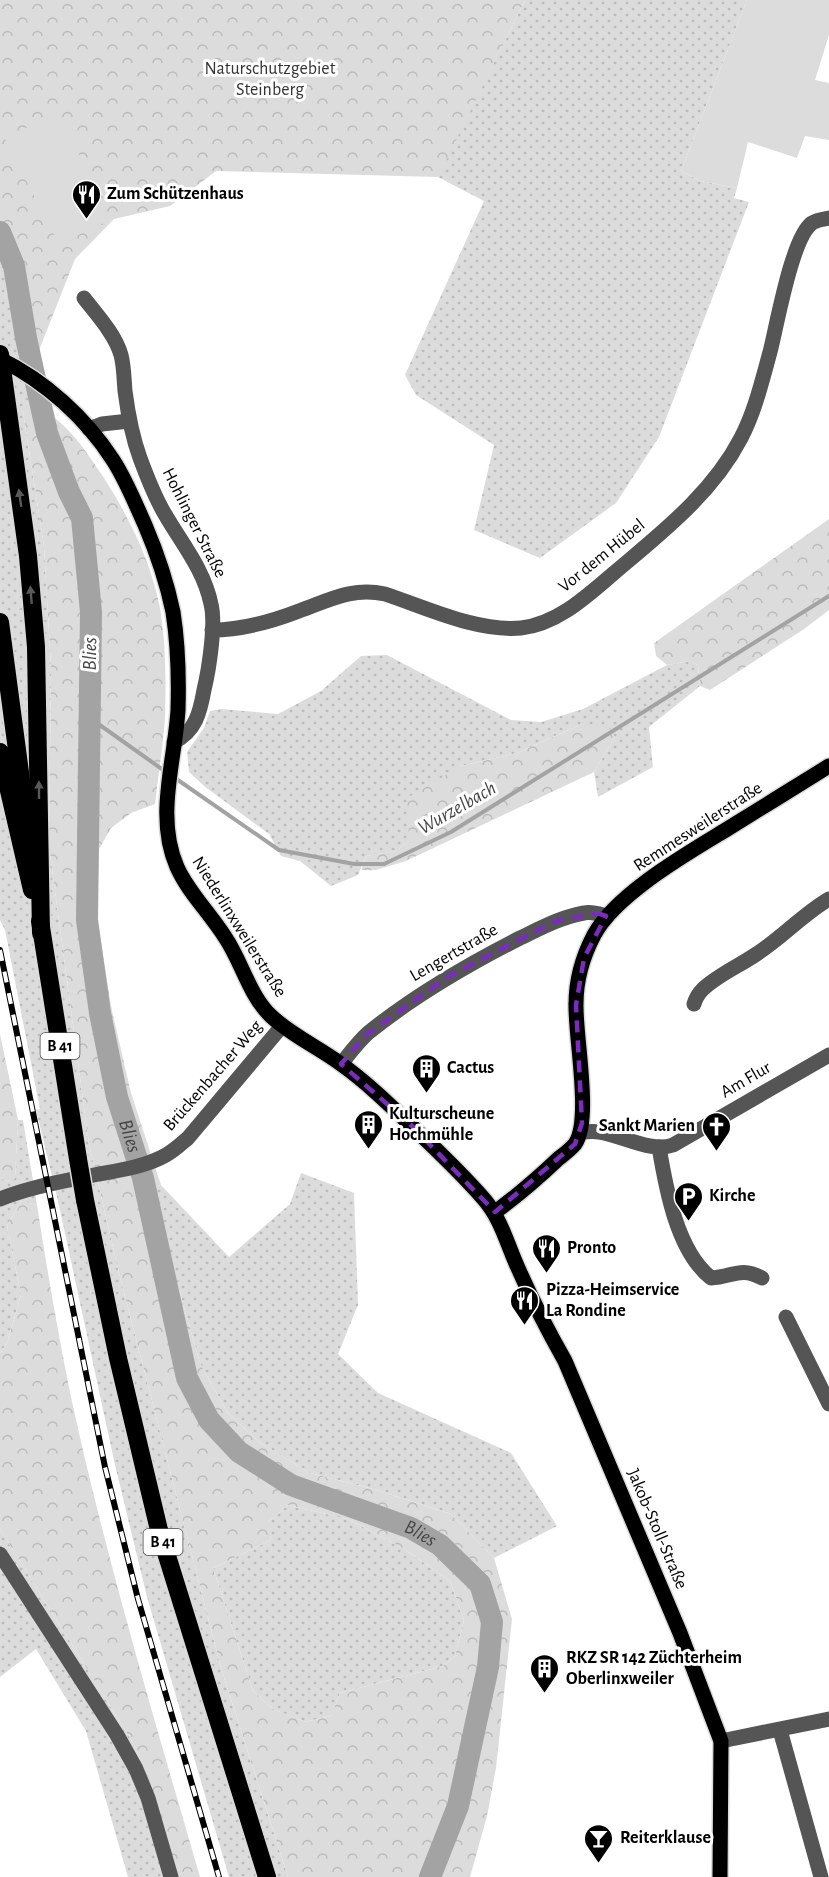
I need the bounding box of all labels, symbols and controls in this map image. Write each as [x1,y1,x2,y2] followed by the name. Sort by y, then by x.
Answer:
[205,60,336,99] park label: Naturschutzgebiet Steinberg
[70,178,102,220] restaurant icon: Zum Schützenhaus
[107,185,244,203] place label: Zum Schützenhaus
[159,465,229,581] street label: Hohlinger Straße
[16,489,25,508] one-way arrow
[555,516,649,596] street label: Vor dem Hübel
[26,586,36,605] one-way arrow
[80,636,100,671] water label: Blies
[415,778,499,838] water label: Wurzelbach
[631,779,765,875] street label: Remmesweilerstraße
[34,781,44,800] one-way arrow
[188,854,290,1000] street label: Niederlinxweilerstraße
[407,921,501,985] street label: Lengertstraße
[160,1017,266,1135] street label: Brückenbacher Weg
[40,1033,80,1059] road number: B 41
[410,1052,442,1094] building icon: Cactus
[718,1058,774,1101] street label: Am Flur
[447,1059,494,1077] place label: Cactus
[389,1105,494,1144] place label: Kulturscheune Hochmühle
[352,1108,384,1150] building icon: Kulturscheune Hochmühle
[700,1110,732,1152] church icon: Sankt Marien
[115,1117,144,1156] water label: Blies
[599,1117,695,1135] place label: Sankt Marien
[672,1180,704,1222] parking icon: Kirche
[709,1187,755,1205] place label: Kirche
[530,1232,562,1274] restaurant icon: Pronto
[567,1239,616,1257] place label: Pronto
[546,1281,679,1320] place label: Pizza-Heimservice La Rondine
[509,1284,541,1326] restaurant icon: Pizza-Heimservice La Rondine
[624,1466,690,1592] street label: Jakob-Stoll-Straße
[402,1517,440,1551] water label: Blies
[144,1529,182,1555] road number: B 41
[566,1649,742,1688] place label: RKZ SR 142 Züchterheim Oberlinxweiler
[529,1652,561,1694] building icon: RKZ SR 142 Züchterheim Oberlinxweiler
[583,1822,615,1864] bar icon: Reiterklause
[620,1829,711,1847] place label: Reiterklause

